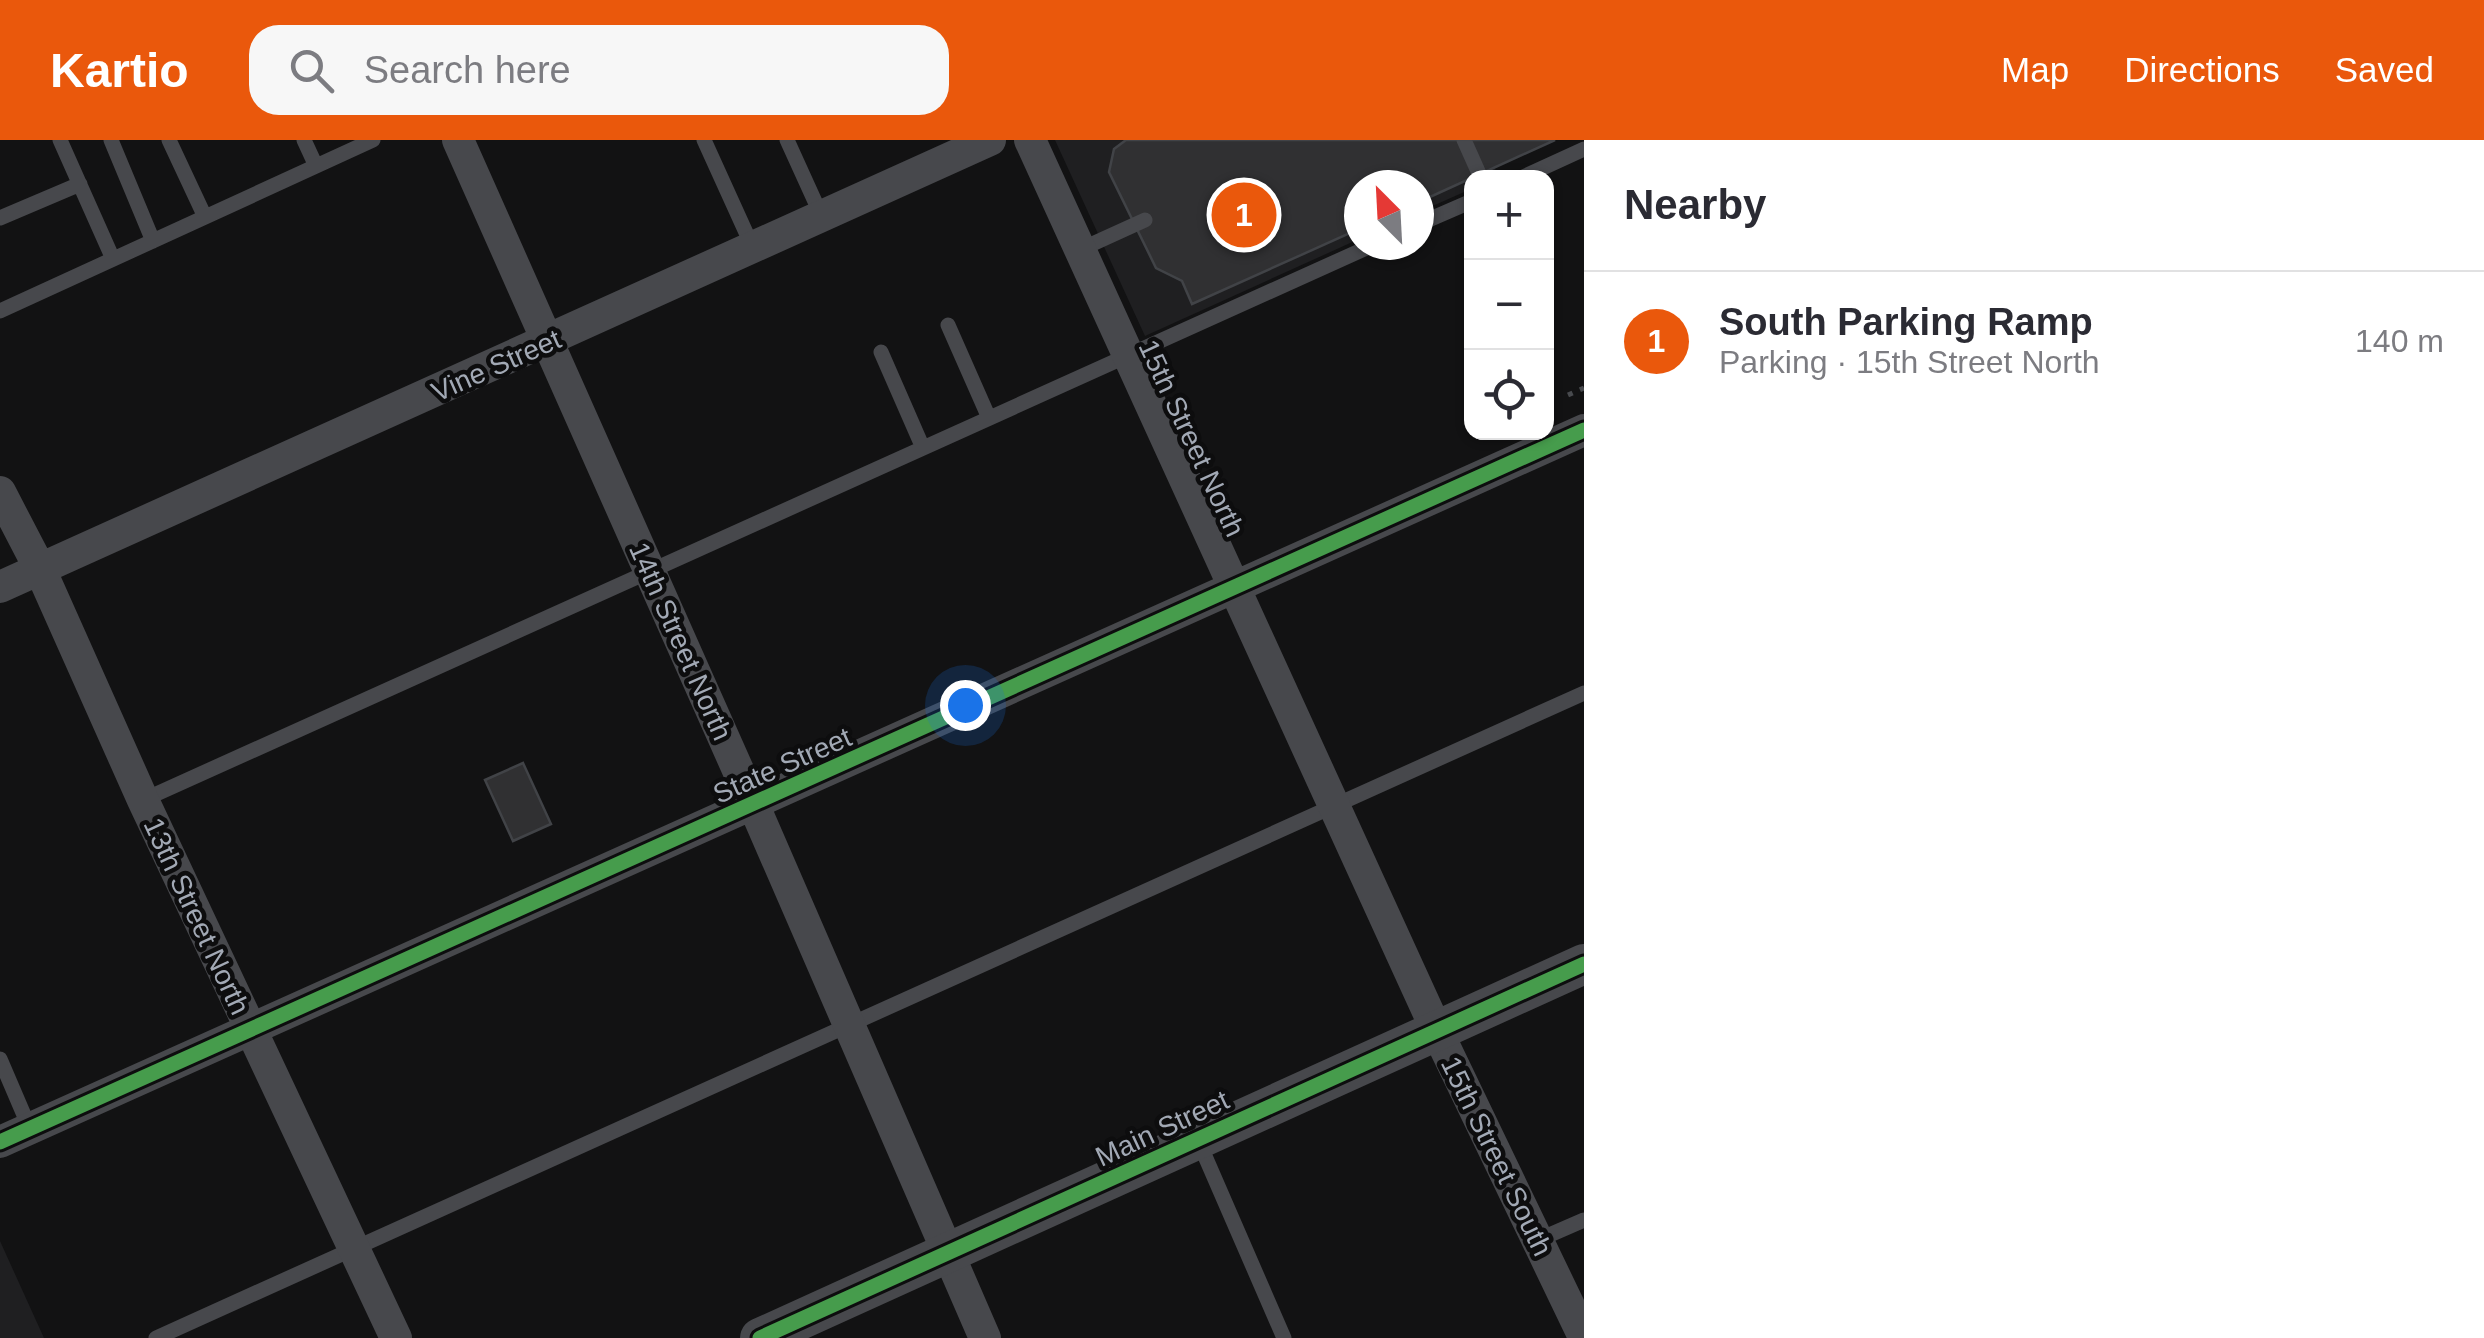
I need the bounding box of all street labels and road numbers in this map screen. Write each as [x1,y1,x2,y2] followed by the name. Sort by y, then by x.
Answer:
[427,323,566,408] street label: Vine Street
[1132,335,1251,541] street label: 15th Street North
[623,537,738,745] street label: 14th Street North
[708,721,856,810] street label: State Street
[137,813,256,1019] street label: 13th Street North
[1435,1051,1558,1261] street label: 15th Street South
[1091,1084,1234,1173] street label: Main Street

